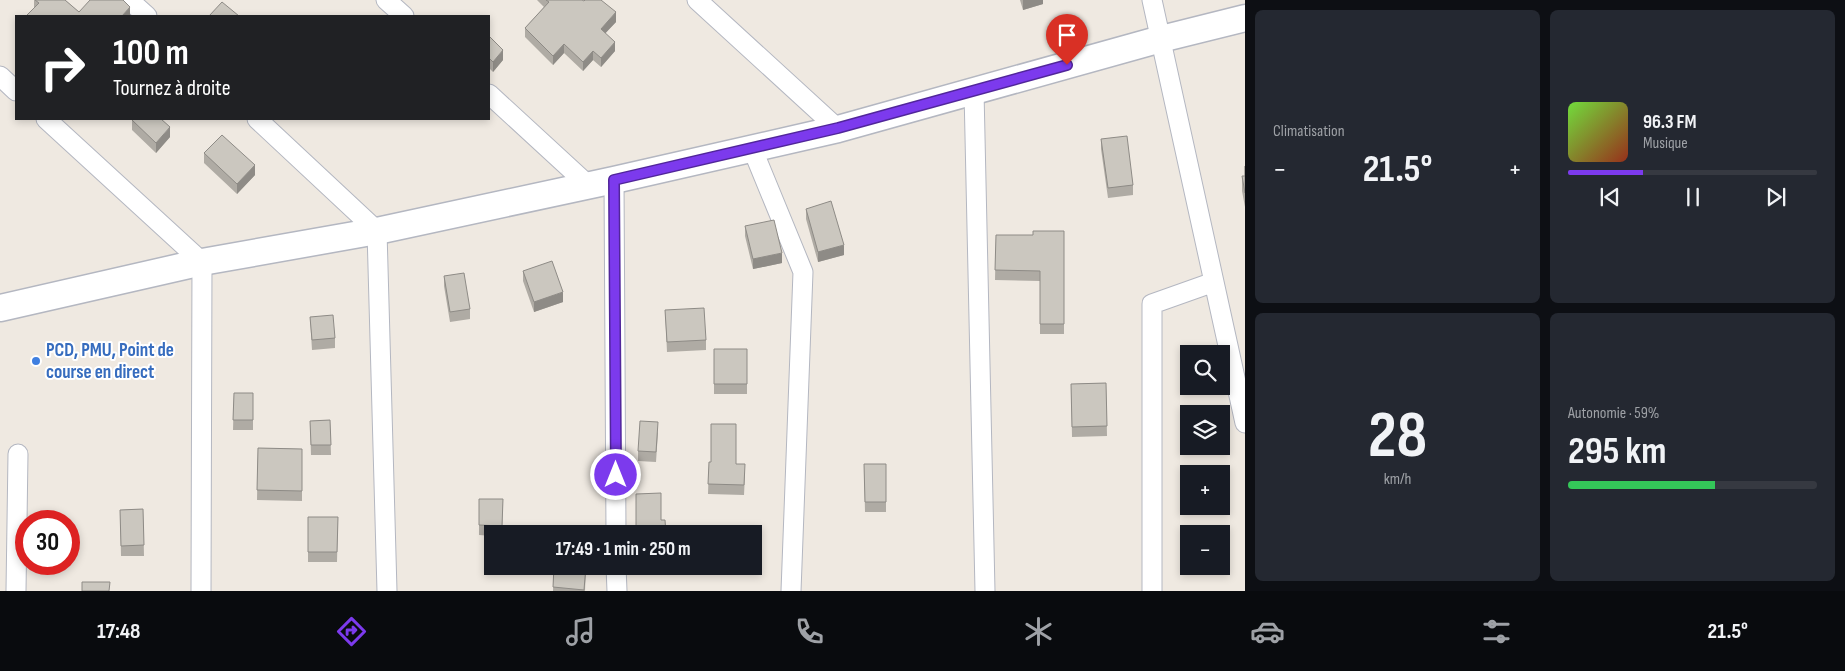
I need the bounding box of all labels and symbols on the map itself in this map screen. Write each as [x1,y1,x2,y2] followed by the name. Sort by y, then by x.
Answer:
[1046,14,1088,65] pin
[46,339,174,384] place label: PCD, PMU, Point de course en direct
[30,355,42,367] marker: PCD, PMU, Point de course en direct
[589,448,641,500] position arrow
[15,510,80,575] speed limit sign: 30

